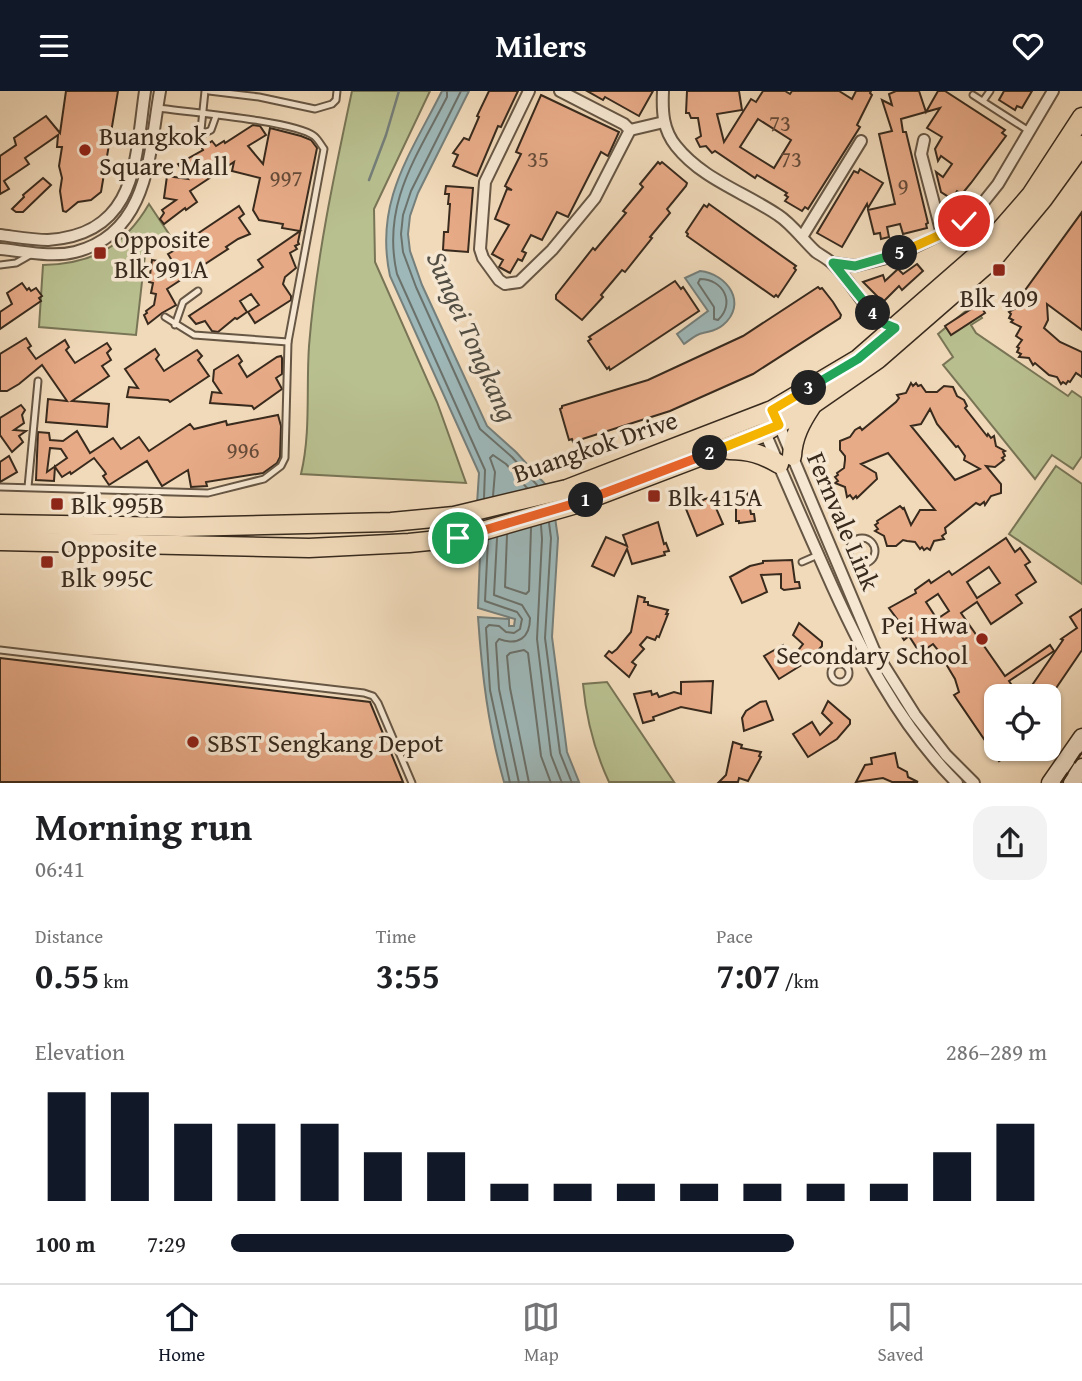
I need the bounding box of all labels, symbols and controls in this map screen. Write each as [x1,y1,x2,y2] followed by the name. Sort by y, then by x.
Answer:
[495,22,587,69] text: Milers
[35,27,73,65] icon: menu
[1009,27,1047,65] icon: heart
[769,106,791,139] house number: 73
[99,116,228,185] place label: Buangkok Square Mall
[77,142,93,158] marker: Buangkok Square Mall
[527,142,549,175] house number: 35
[780,142,802,175] house number: 73
[269,161,303,194] house number: 997
[897,169,909,202] house number: 9
[934,191,994,251] pin
[945,202,983,240] icon: check
[114,219,210,288] place label: Opposite Blk 991A
[883,235,918,271] pin: 5
[895,238,904,266] text: 5
[417,244,529,428] water label: Sungei Tongkang
[92,245,108,261] marker: Opposite Blk 991A
[991,262,1007,278] marker: Blk 409
[960,278,1038,317] place label: Blk 409
[856,295,890,331] pin: 4
[868,298,877,326] text: 4
[792,371,826,405] pin: 3
[804,373,813,401] text: 3
[507,400,683,492] street label: Buangkok Drive
[226,433,260,466] house number: 996
[692,435,728,471] pin: 2
[705,438,714,466] text: 2
[797,446,891,597] street label: Fernvale Link
[668,477,763,516] place label: Blk 415A
[568,483,604,517] pin: 1
[71,485,164,524] place label: Blk 995B
[581,485,590,513] text: 1
[646,488,662,504] marker: Blk 415A
[49,496,65,512] marker: Blk 995B
[428,508,488,568] pin
[439,519,477,557] icon: arrive
[61,528,157,597] place label: Opposite Blk 995C
[39,554,55,570] marker: Opposite Blk 995C
[776,605,969,674] place label: Pei Hwa Secondary School
[974,631,990,647] marker: Pei Hwa Secondary School
[984,684,1061,761] map controls
[984,684,1061,761] button: locate
[207,723,443,762] place label: SBST Sengkang Depot
[185,734,201,750] marker: SBST Sengkang Depot
[35,798,252,854] text: Morning run
[973,806,1047,880] button: share
[35,852,85,885] text: 06:41
[35,922,103,950] text: Distance
[376,922,416,950] text: Time
[716,922,753,950] text: Pace
[35,950,99,1001] text: 0.55
[376,950,440,1001] text: 3:55
[716,950,781,1001] text: 7:07
[99,967,129,995] text: km
[781,967,819,995] text: /km
[35,1035,125,1068] text: Elevation
[946,1035,1047,1068] text: 286–289 m
[35,1227,96,1260] text: 100 m
[147,1227,186,1260] text: 7:29
[159,1298,205,1368] tab: Home
[522,1298,560,1368] tab: Map
[877,1298,923,1368] tab: Saved

